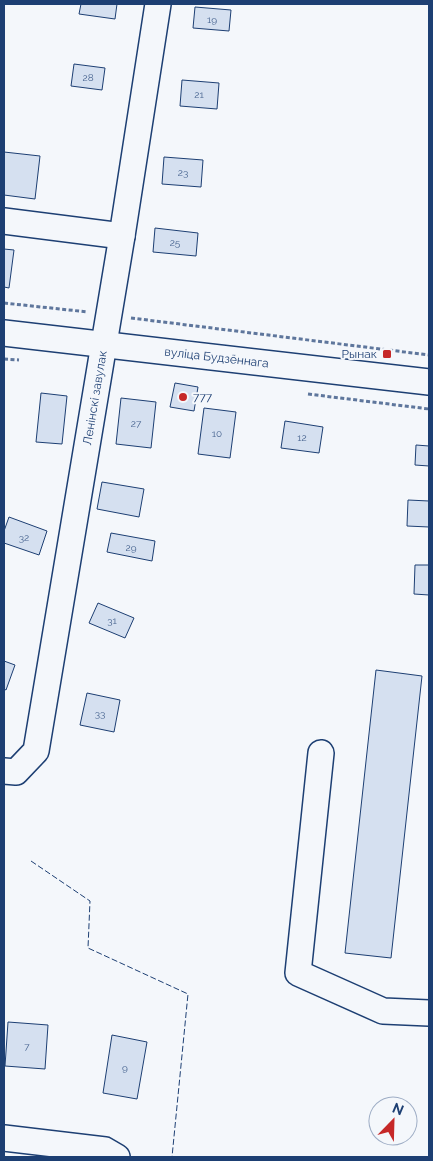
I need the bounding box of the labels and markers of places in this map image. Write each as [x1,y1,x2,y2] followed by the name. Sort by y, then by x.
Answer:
[342,347,377,361] place label: Рынак
[381,348,393,360] marker: Рынак
[193,390,213,404] place label: 777
[177,391,189,403] marker: 777

